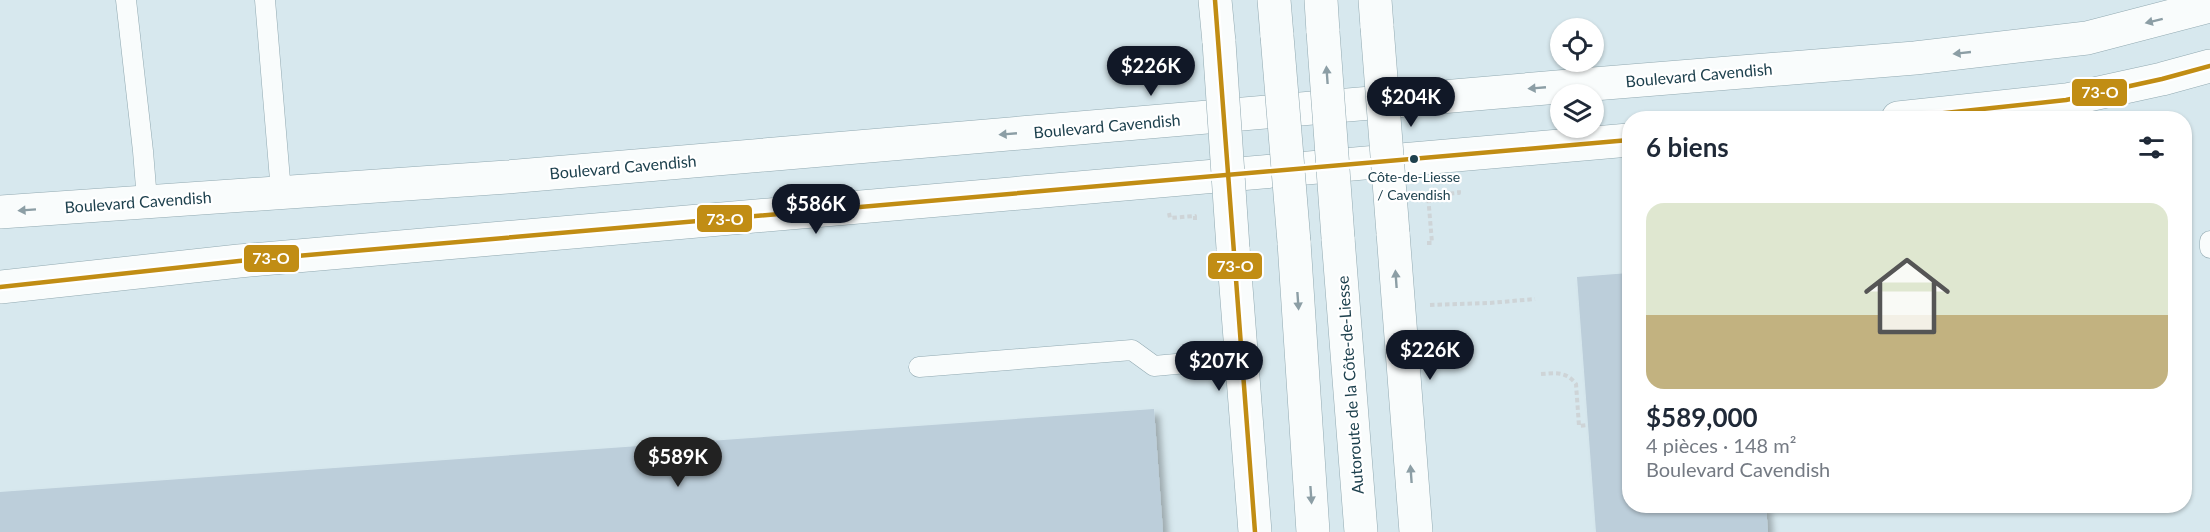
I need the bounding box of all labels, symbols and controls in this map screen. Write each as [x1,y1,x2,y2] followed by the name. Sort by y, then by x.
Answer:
[2144,17,2163,27] one-way arrow
[1550,18,1604,138] map controls
[1550,18,1604,72] button: locate
[1109,46,1193,97] pin: $226K
[1952,48,1971,58] one-way arrow
[1121,53,1181,77] text: $226K
[1625,59,1773,90] street label: Boulevard Cavendish
[1322,66,1331,85] one-way arrow
[1369,77,1453,128] pin: $204K
[2071,78,2128,107] line badge: 73-O
[2081,82,2119,101] text: 73-O
[1381,84,1441,108] text: $204K
[1528,84,1547,93] one-way arrow
[1550,84,1604,138] button: layers
[1033,110,1181,141] street label: Boulevard Cavendish
[999,129,1018,139] one-way arrow
[1646,131,1729,163] text: 6 biens
[2135,131,2168,164] icon: filters
[549,151,697,182] street label: Boulevard Cavendish
[1408,153,1420,165] marker: Côte-de-Liesse / Cavendish
[1368,168,1460,203] place label: Côte-de-Liesse / Cavendish
[774,184,858,235] pin: $586K
[64,187,212,216] street label: Boulevard Cavendish
[786,191,846,215] text: $586K
[696,204,753,233] line badge: 73-O
[18,205,37,214] one-way arrow
[706,209,744,228] text: 73-O
[1853,242,1961,350] icon: home
[243,244,300,273] line badge: 73-O
[252,248,290,267] text: 73-O
[1207,252,1263,280] line badge: 73-O
[1216,256,1254,275] text: 73-O
[1391,270,1401,289] one-way arrow
[1332,275,1367,495] street label: Autoroute de la Côte-de-Liesse
[1293,291,1303,310] one-way arrow
[1388,330,1472,381] pin: $226K
[1400,337,1460,361] text: $226K
[1177,341,1261,392] pin: $207K
[1189,348,1249,372] text: $207K
[1646,401,1758,433] text: $589,000
[1646,433,1796,457] text: 4 pièces · 148 m²
[636,437,720,488] pin: $589K
[648,444,708,468] text: $589K
[1646,457,1830,481] text: Boulevard Cavendish
[1406,464,1416,483] one-way arrow
[1306,486,1316,505] one-way arrow

